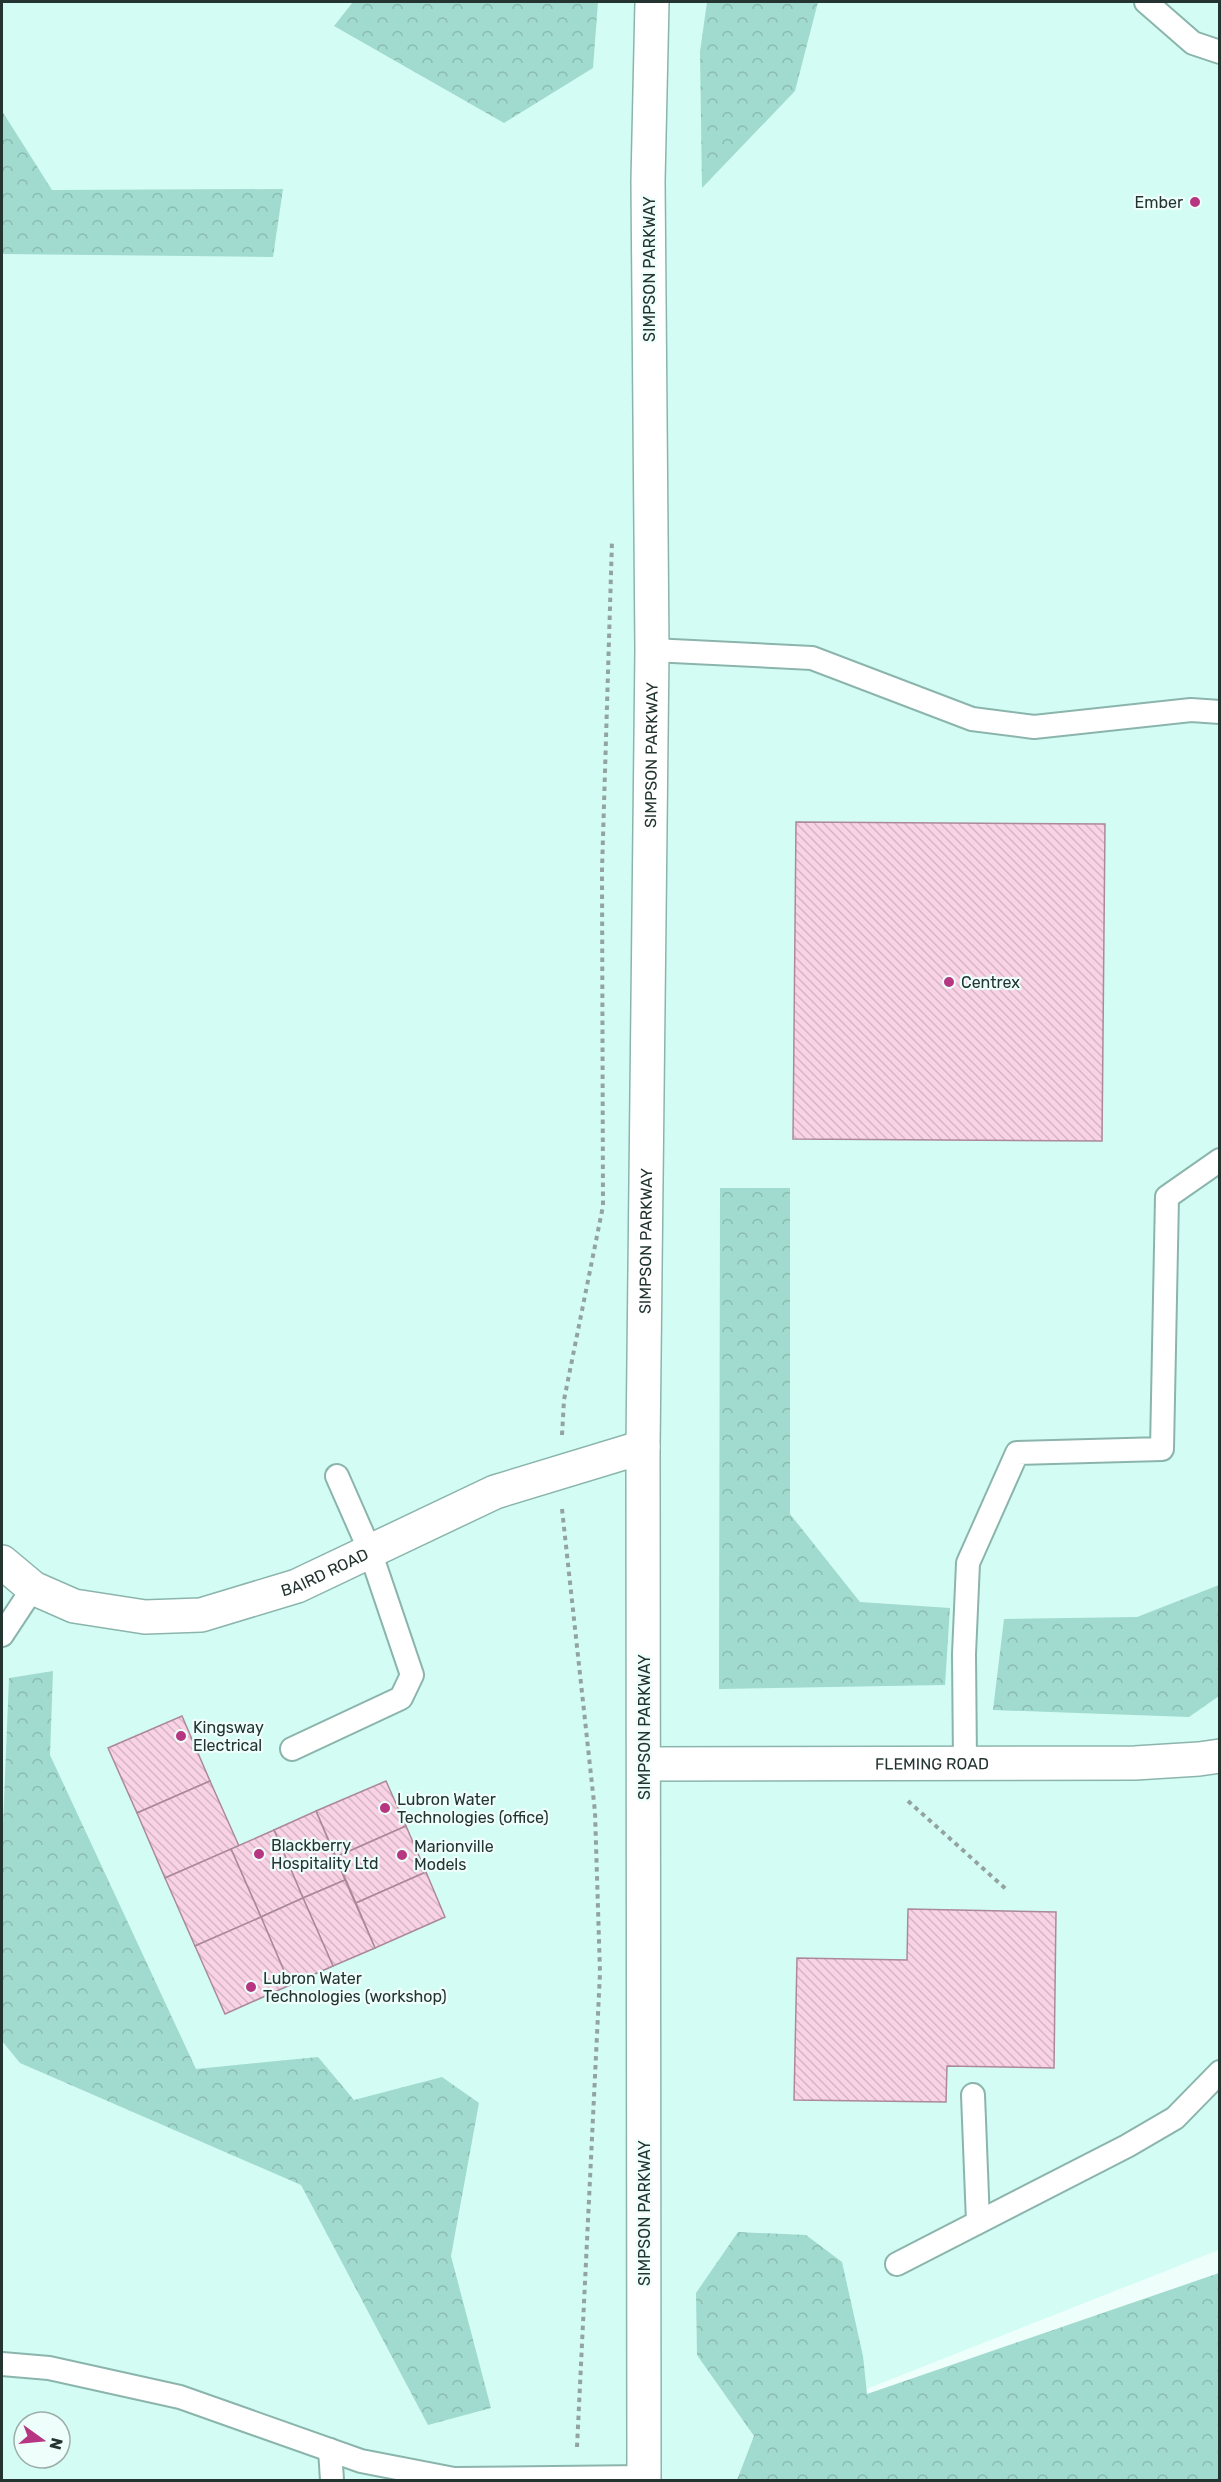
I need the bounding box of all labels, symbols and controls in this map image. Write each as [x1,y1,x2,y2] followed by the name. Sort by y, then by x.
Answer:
[1135,193,1183,212] place label: Ember
[1188,195,1202,209] marker: Ember
[640,196,659,342] street label: SIMPSON PARKWAY
[641,682,662,828] street label: SIMPSON PARKWAY
[961,973,1020,992] place label: Centrex
[942,975,956,989] marker: Centrex
[636,1168,656,1314] street label: SIMPSON PARKWAY
[279,1545,371,1600] street label: BAIRD ROAD
[635,1654,654,1800] street label: SIMPSON PARKWAY
[193,1718,264,1755] place label: Kingsway Electrical
[174,1729,188,1743] marker: Kingsway Electrical
[875,1754,989,1774] street label: FLEMING ROAD
[397,1790,549,1827] place label: Lubron Water Technologies (office)
[378,1801,392,1815] marker: Lubron Water Technologies (office)
[271,1836,379,1873] place label: Blackberry Hospitality Ltd
[414,1837,494,1874] place label: Marionville Models
[252,1847,266,1861] marker: Blackberry Hospitality Ltd
[395,1848,409,1862] marker: Marionville Models
[263,1969,447,2006] place label: Lubron Water Technologies (workshop)
[244,1980,258,1994] marker: Lubron Water Technologies (workshop)
[635,2140,654,2286] street label: SIMPSON PARKWAY
[12,2410,72,2470] north arrow
[45,2436,67,2452] text: N

